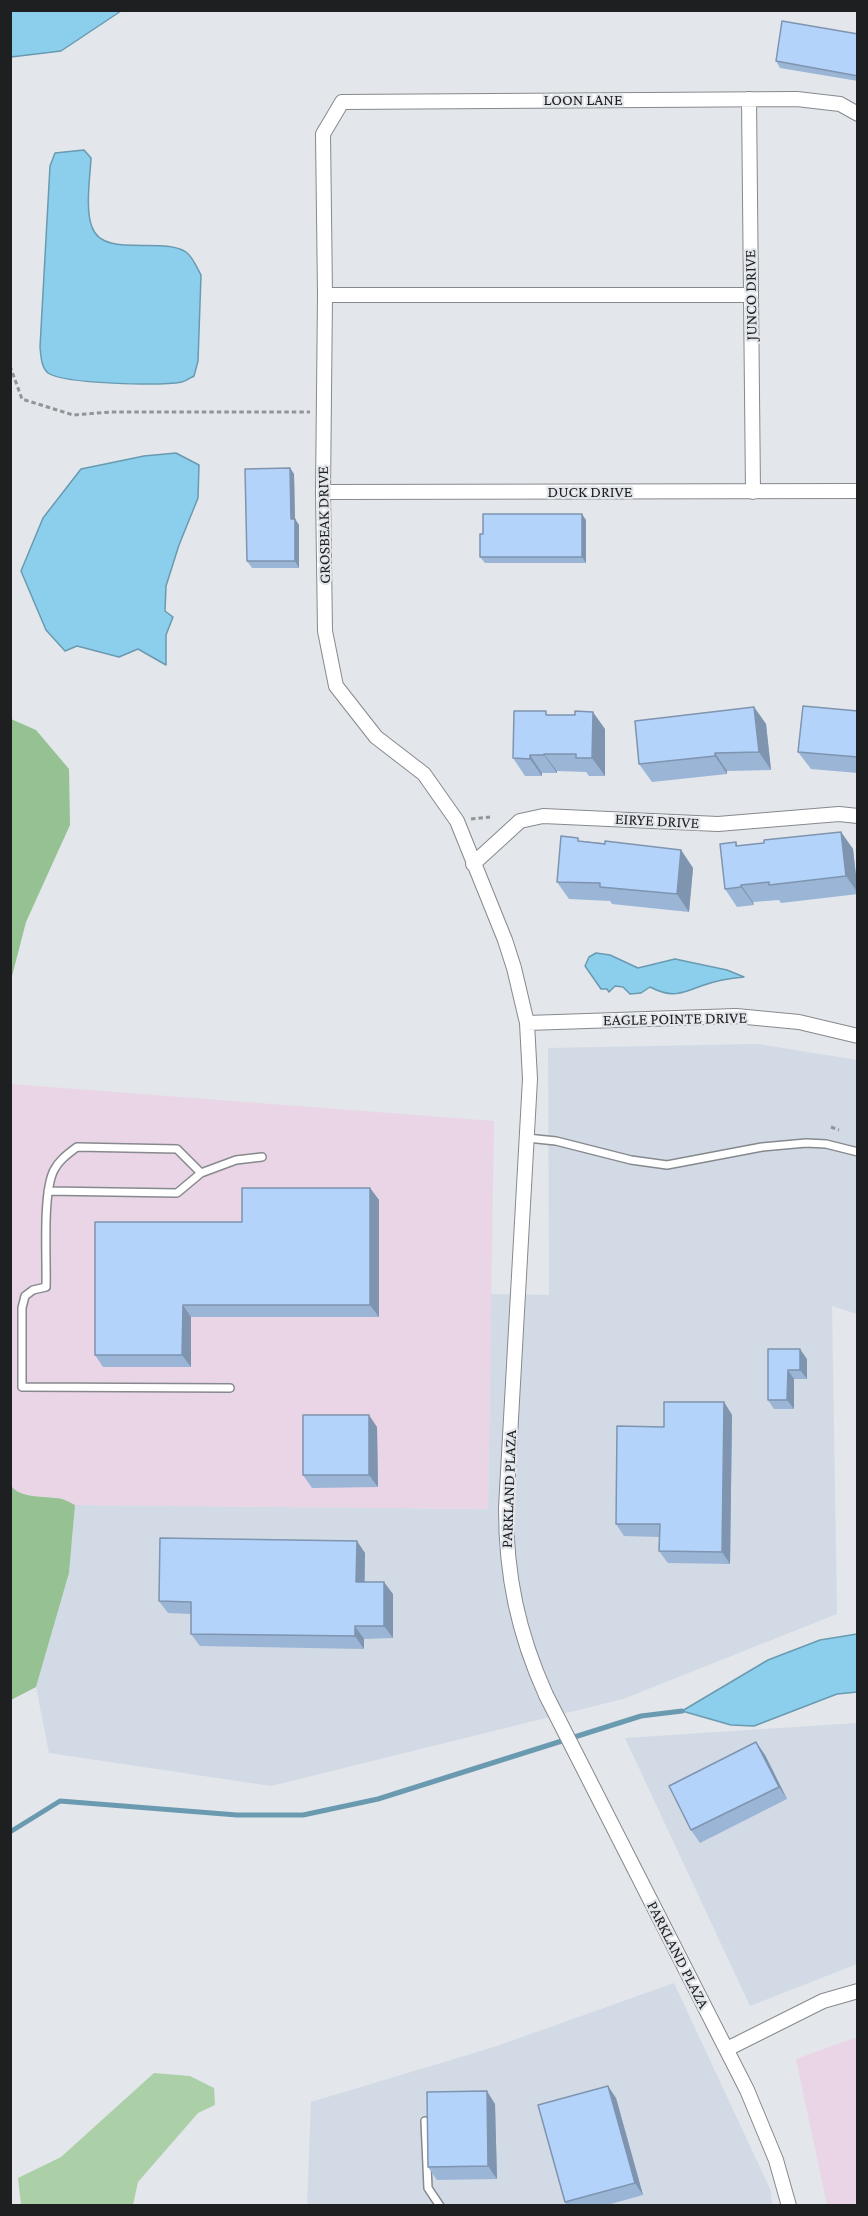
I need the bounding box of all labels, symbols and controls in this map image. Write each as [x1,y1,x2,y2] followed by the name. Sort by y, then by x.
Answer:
[543,90,623,110] street label: LOON LANE
[741,249,761,341] street label: JUNCO DRIVE
[313,466,335,584] street label: GROSBEAK DRIVE
[548,482,632,502] street label: DUCK DRIVE
[614,809,700,833] street label: EIRYE DRIVE
[603,1008,747,1030] street label: EAGLE POINTE DRIVE
[497,1430,521,1548] street label: PARKLAND PLAZA
[643,1898,713,2012] street label: PARKLAND PLAZA

